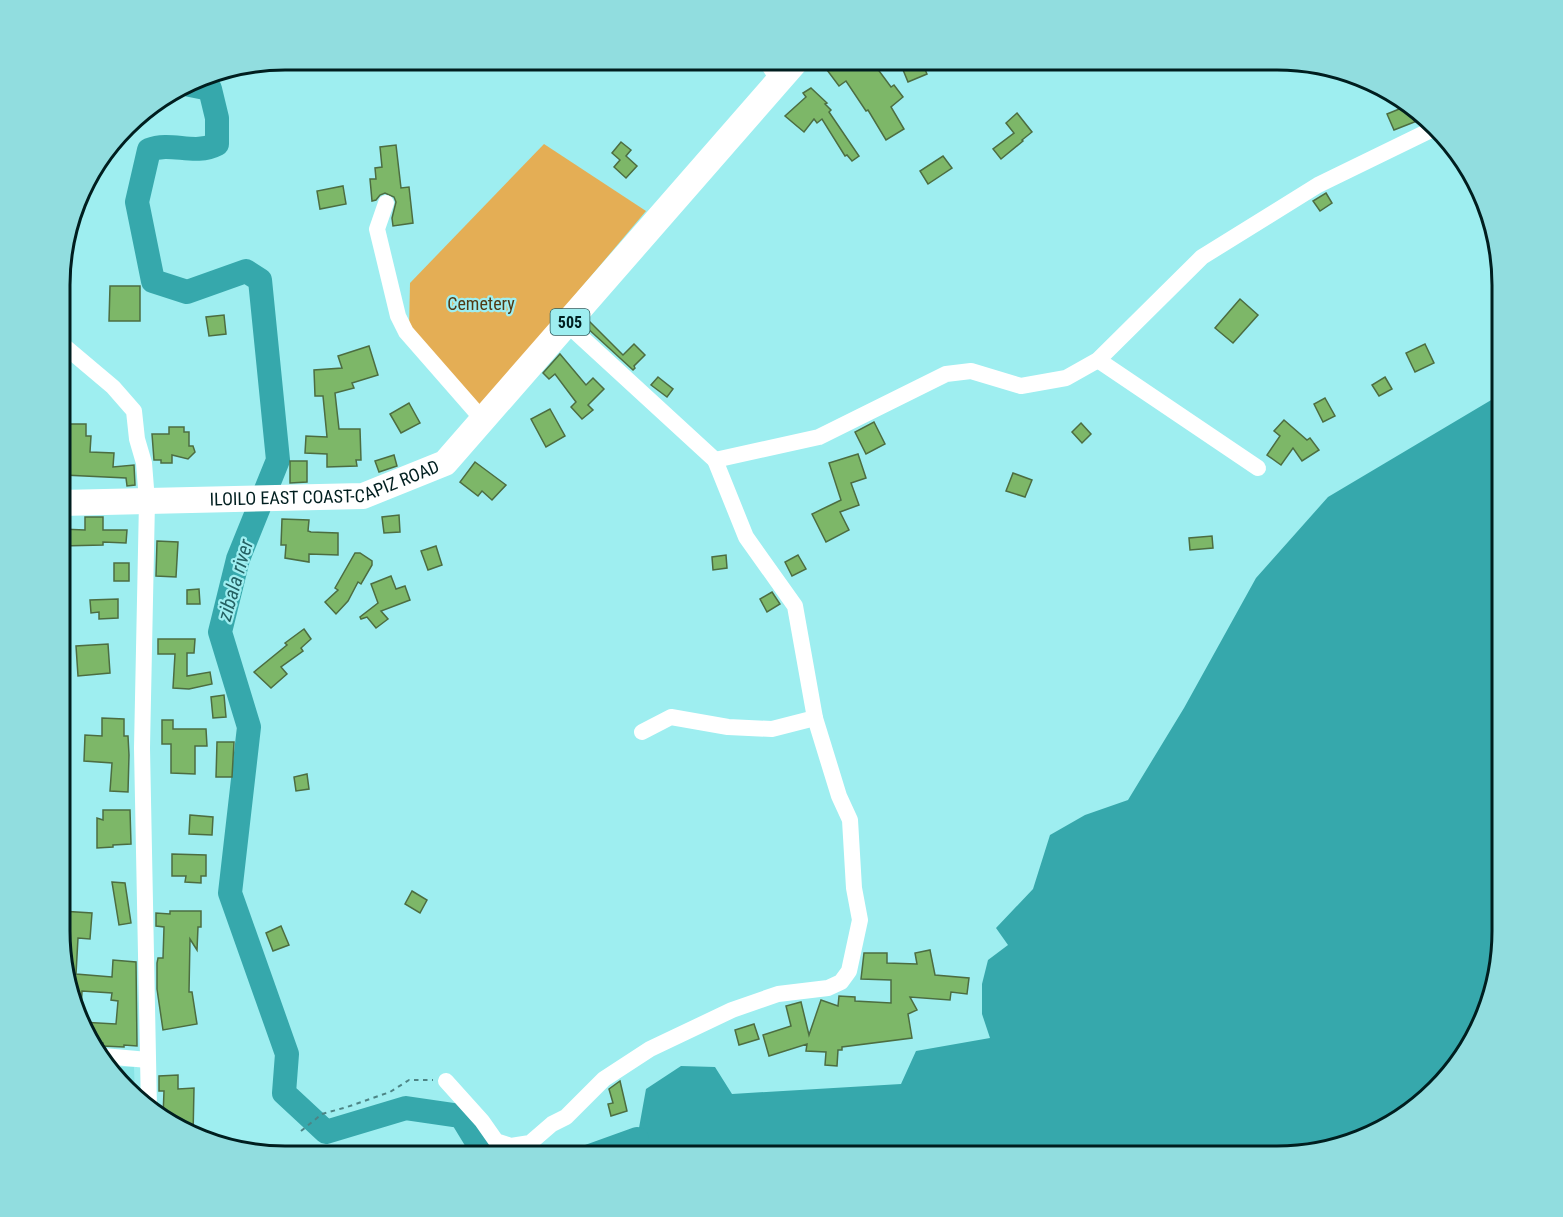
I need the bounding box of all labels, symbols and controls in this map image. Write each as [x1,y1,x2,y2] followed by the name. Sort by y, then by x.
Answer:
[447,293,515,314] park label: Cemetery
[550,309,590,335] road number: 505
[209,455,442,510] street label: ILOILO EAST COAST-CAPIZ ROAD
[212,535,258,624] water label: zibala river

